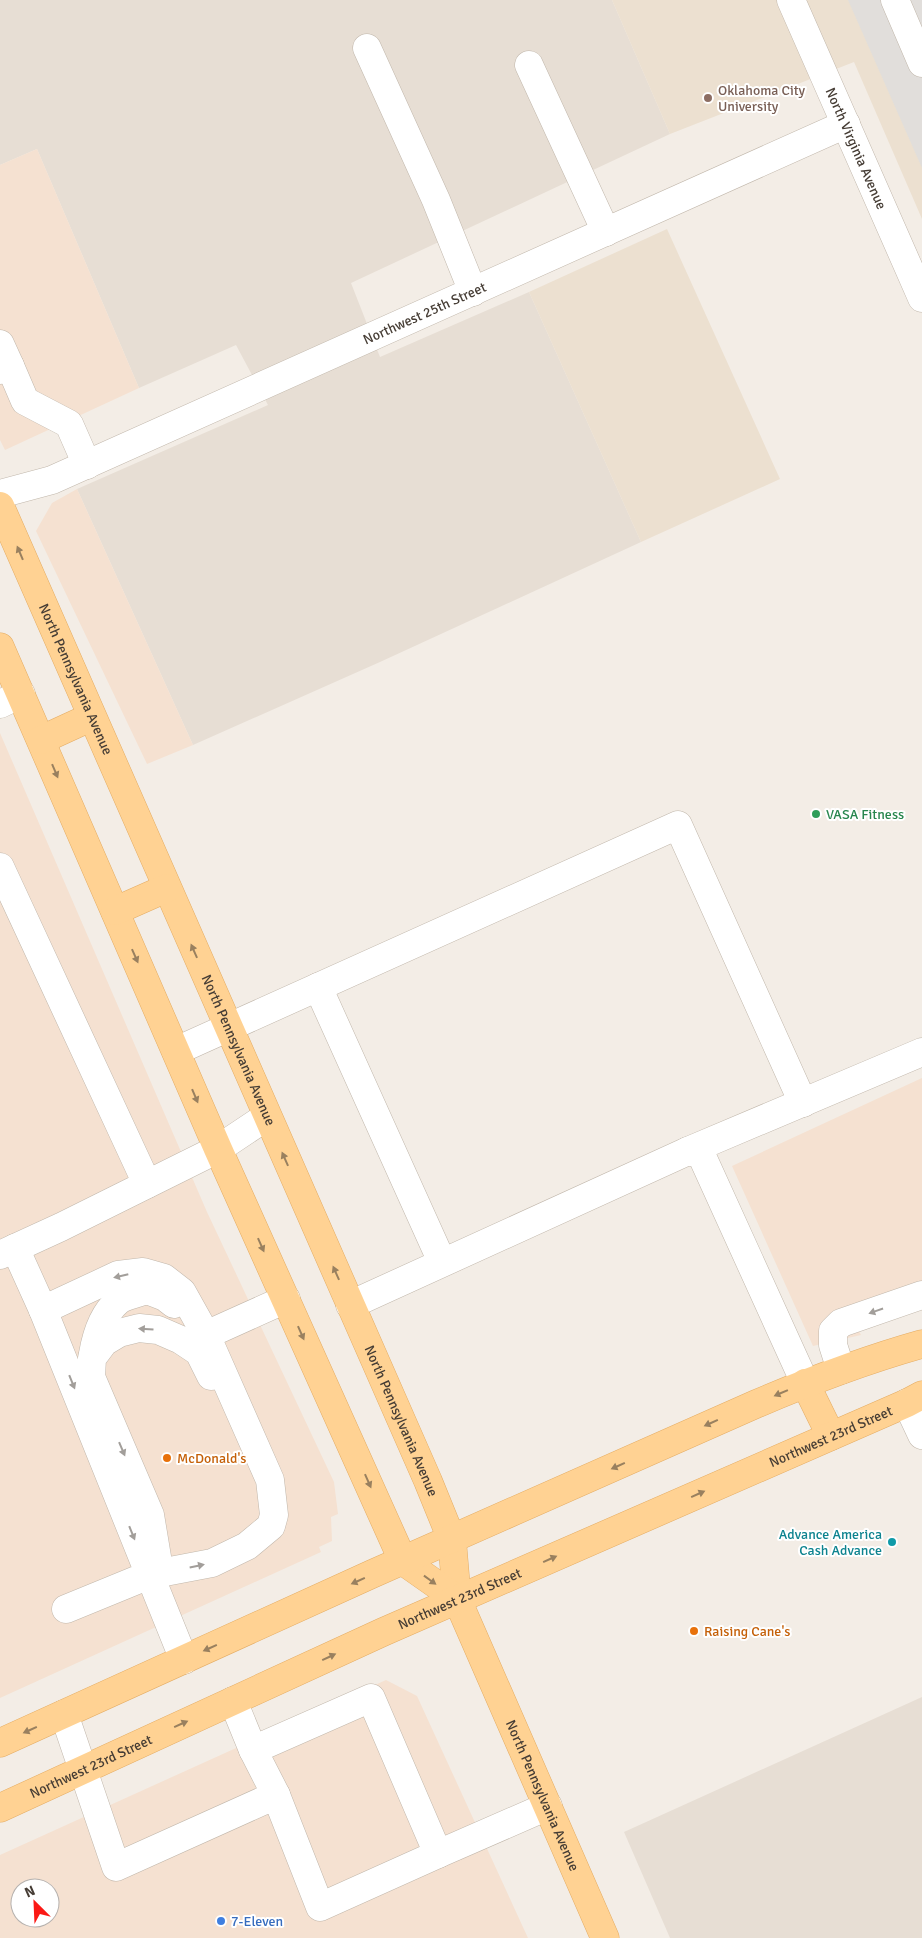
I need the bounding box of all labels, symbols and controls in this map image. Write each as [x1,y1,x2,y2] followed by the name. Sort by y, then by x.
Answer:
[718,82,806,115] place label: Oklahoma City University
[822,85,890,212] street label: North Virginia Avenue
[702,92,714,104] marker: Oklahoma City University
[360,278,489,348] street label: Northwest 25th Street
[16,545,24,560] one-way arrow
[35,601,117,757] street label: North Pennsylvania Avenue
[51,764,59,778] one-way arrow
[826,806,904,823] place label: VASA Fitness
[810,808,822,820] marker: VASA Fitness
[190,944,198,958] one-way arrow
[131,949,139,963] one-way arrow
[198,972,279,1128] street label: North Pennsylvania Avenue
[192,1089,200,1103] one-way arrow
[281,1152,289,1166] one-way arrow
[257,1238,265,1252] one-way arrow
[332,1266,340,1280] one-way arrow
[113,1272,128,1280] one-way arrow
[868,1307,883,1315] one-way arrow
[138,1325,154,1333] one-way arrow
[296,1325,305,1340] one-way arrow
[361,1343,442,1499] street label: North Pennsylvania Avenue
[68,1375,76,1390] one-way arrow
[774,1390,788,1398] one-way arrow
[766,1402,895,1471] street label: Northwest 23rd Street
[704,1420,718,1428] one-way arrow
[118,1442,126,1456] one-way arrow
[177,1450,246,1467] place label: McDonald's
[161,1452,173,1464] marker: McDonald's
[611,1462,625,1470] one-way arrow
[363,1473,372,1488] one-way arrow
[691,1489,705,1497] one-way arrow
[128,1526,136,1541] one-way arrow
[779,1526,882,1559] place label: Advance America Cash Advance
[886,1536,898,1548] marker: Advance America Cash Advance
[543,1555,557,1563] one-way arrow
[189,1562,204,1570] one-way arrow
[395,1564,524,1633] street label: Northwest 23rd Street
[423,1575,437,1585] one-way arrow
[351,1577,365,1585] one-way arrow
[704,1623,790,1640] place label: Raising Cane's
[688,1625,700,1637] marker: Raising Cane's
[203,1644,217,1652] one-way arrow
[322,1653,336,1661] one-way arrow
[502,1717,583,1874] street label: North Pennsylvania Avenue
[174,1720,188,1728] one-way arrow
[23,1726,37,1734] one-way arrow
[27,1731,155,1802] street label: Northwest 23rd Street
[10,1878,60,1928] north arrow
[22,1882,38,1901] text: N
[231,1913,283,1930] place label: 7-Eleven
[215,1915,227,1927] marker: 7-Eleven

